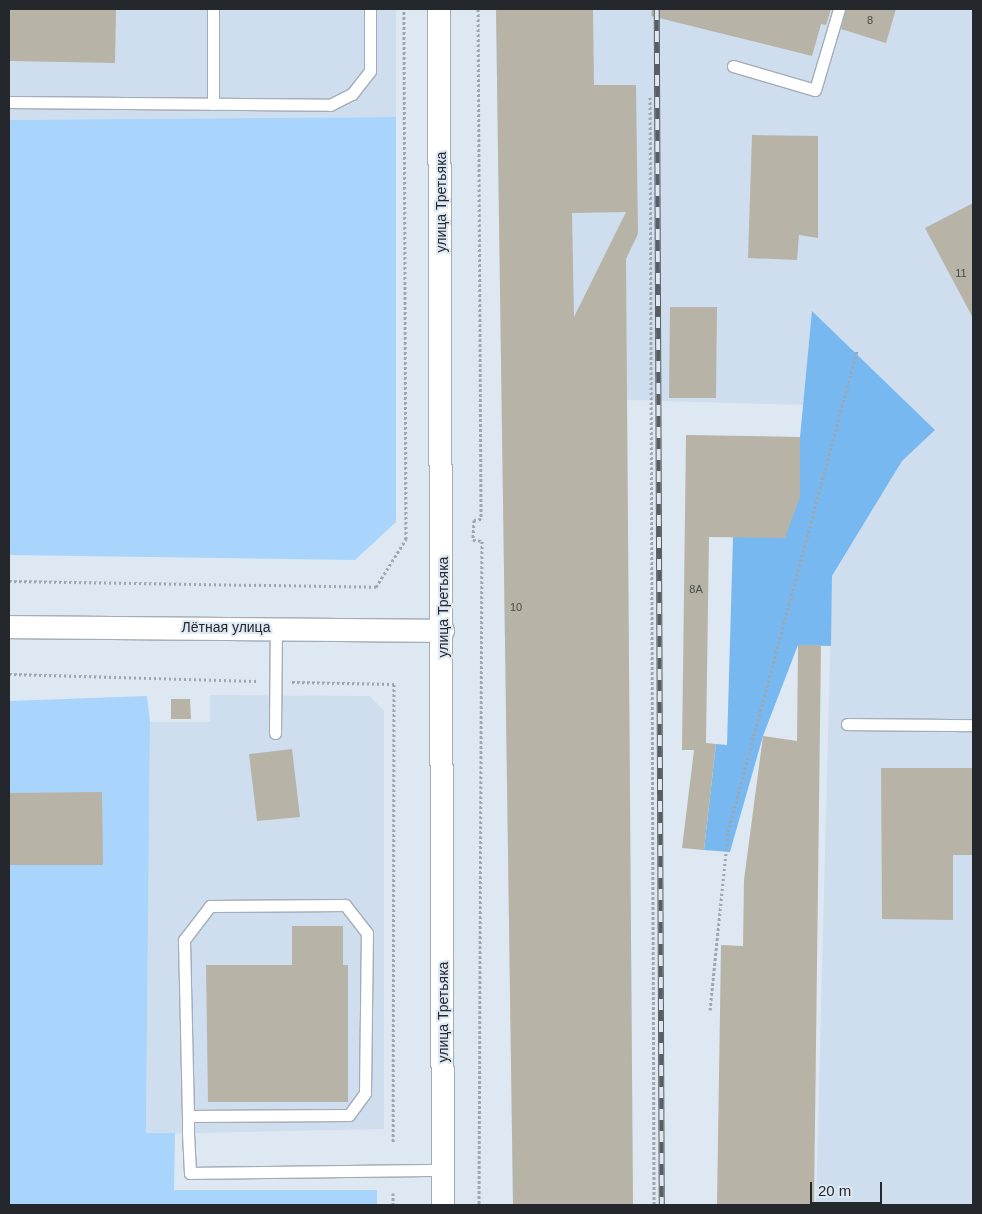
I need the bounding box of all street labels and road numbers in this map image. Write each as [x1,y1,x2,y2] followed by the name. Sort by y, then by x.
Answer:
[433,152,449,252] street label: улица Третьяка
[435,557,451,657] street label: улица Третьяка
[182,619,270,635] street label: Лётная улица
[435,962,451,1062] street label: улица Третьяка

